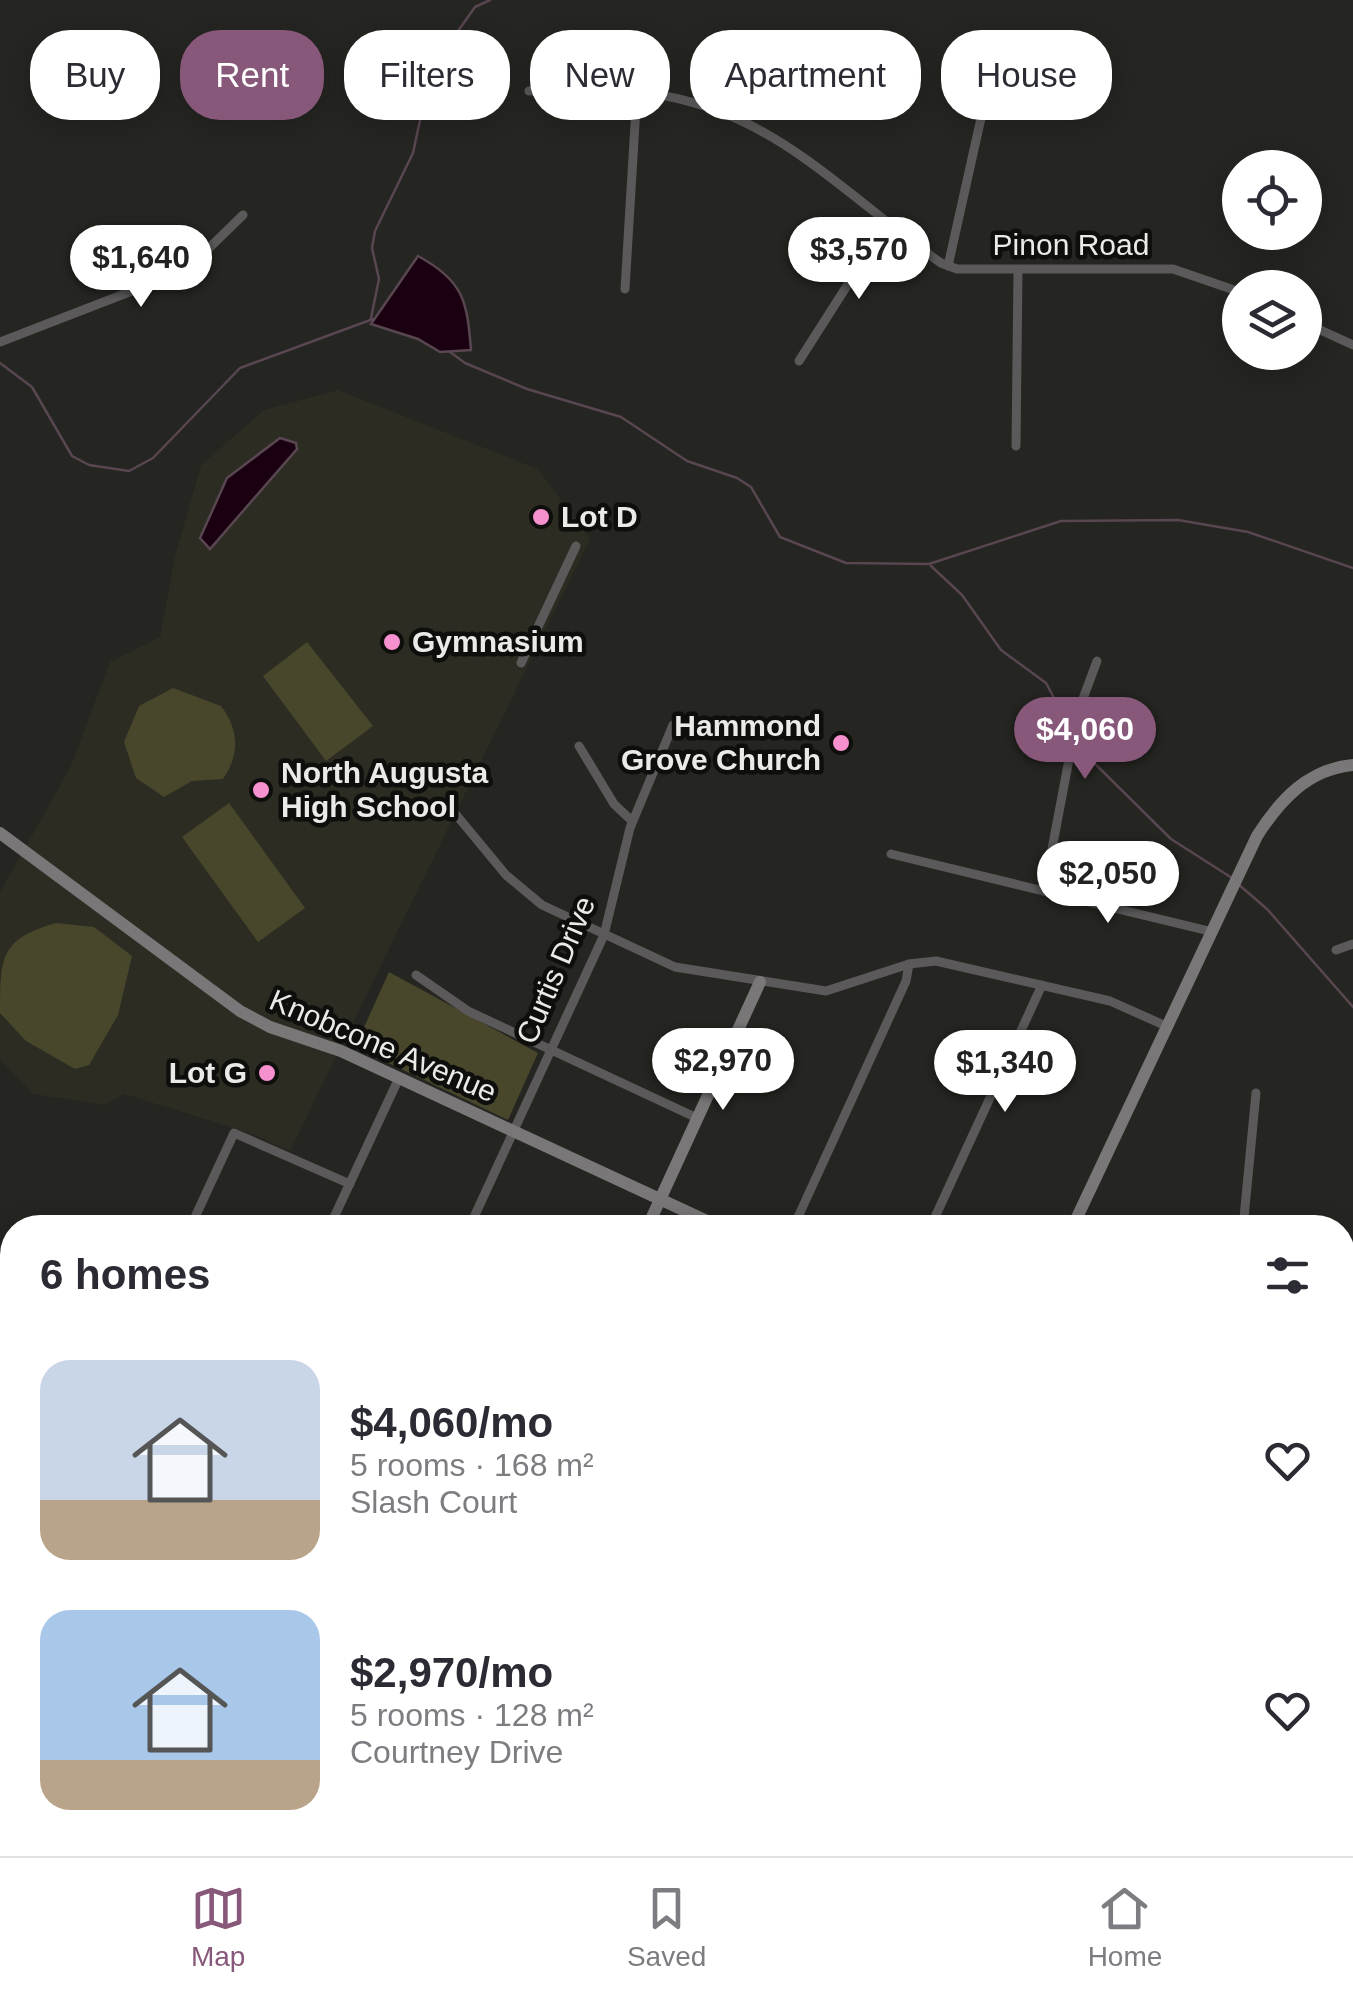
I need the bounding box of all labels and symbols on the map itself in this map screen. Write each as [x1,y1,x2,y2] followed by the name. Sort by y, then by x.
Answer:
[778,217,940,302] pin: $3,570
[60,225,222,310] pin: $1,640
[993,228,1149,261] street label: Pinon Road
[561,500,638,533] place label: Lot D
[530,506,552,528] marker: Lot D
[412,625,584,658] place label: Gymnasium
[381,631,403,653] marker: Gymnasium
[1004,697,1166,782] pin: $4,060
[621,709,821,776] place label: Hammond Grove Church
[830,732,852,754] marker: Hammond Grove Church
[281,756,489,823] place label: North Augusta High School
[250,779,272,801] marker: North Augusta High School
[1027,841,1189,926] pin: $2,050
[510,891,601,1048] street label: Curtis Drive
[265,983,501,1108] street label: Knobcone Avenue
[642,1028,804,1113] pin: $2,970
[924,1030,1086,1115] pin: $1,340
[169,1056,247,1089] place label: Lot G
[256,1062,278,1084] marker: Lot G

